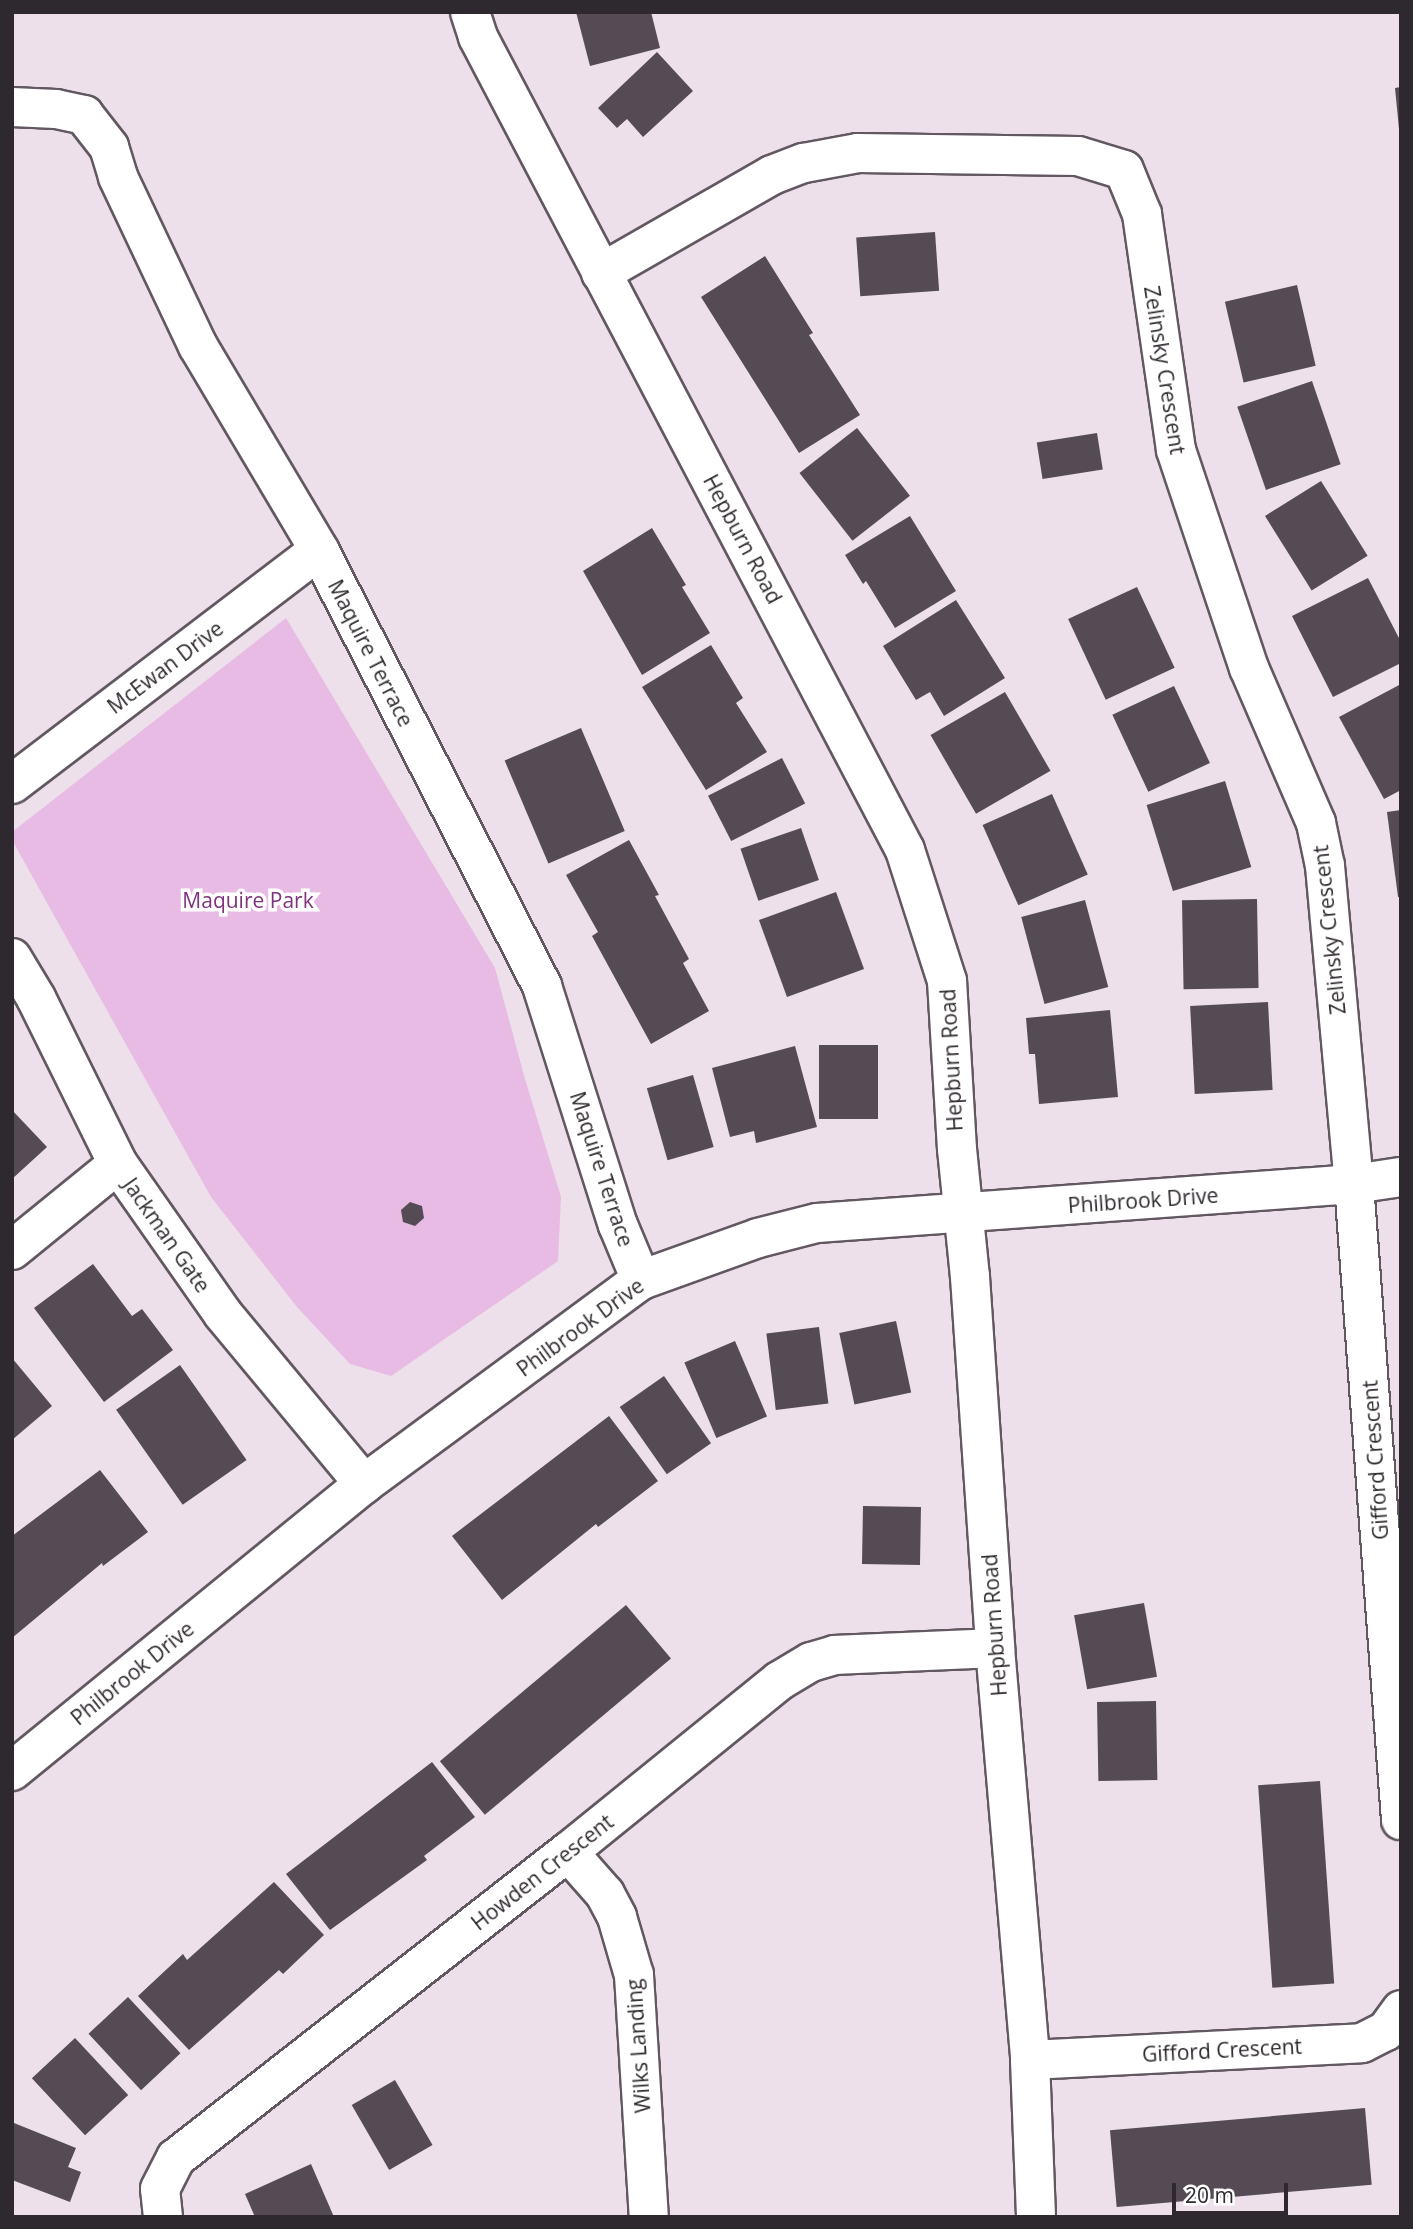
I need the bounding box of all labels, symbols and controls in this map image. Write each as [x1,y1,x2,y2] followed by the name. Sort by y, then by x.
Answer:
[1139,284,1191,456] street label: Zelinsky Crescent
[698,470,788,608] street label: Hepburn Road
[323,575,419,731] street label: Maquire Terrace
[102,615,228,719] street label: McEwan Drive
[1308,844,1350,1016] street label: Zelinsky Crescent
[182,887,314,913] park label: Maquire Park
[935,988,967,1132] street label: Hepburn Road
[565,1088,639,1250] street label: Maquire Terrace
[118,1173,216,1297] street label: Jackman Gate
[1067,1182,1219,1218] street label: Philbrook Drive
[512,1273,648,1381] street label: Philbrook Drive
[1357,1379,1393,1541] street label: Gifford Crescent
[976,1553,1012,1697] street label: Hepburn Road
[66,1616,198,1730] street label: Philbrook Drive
[466,1809,618,1935] street label: Howden Crescent
[621,1978,655,2114] street label: Wilks Landing
[1141,2033,1303,2067] street label: Gifford Crescent
[1175,2170,1290,2214] scale bar
[1185,2181,1234,2209] text: 20 m

